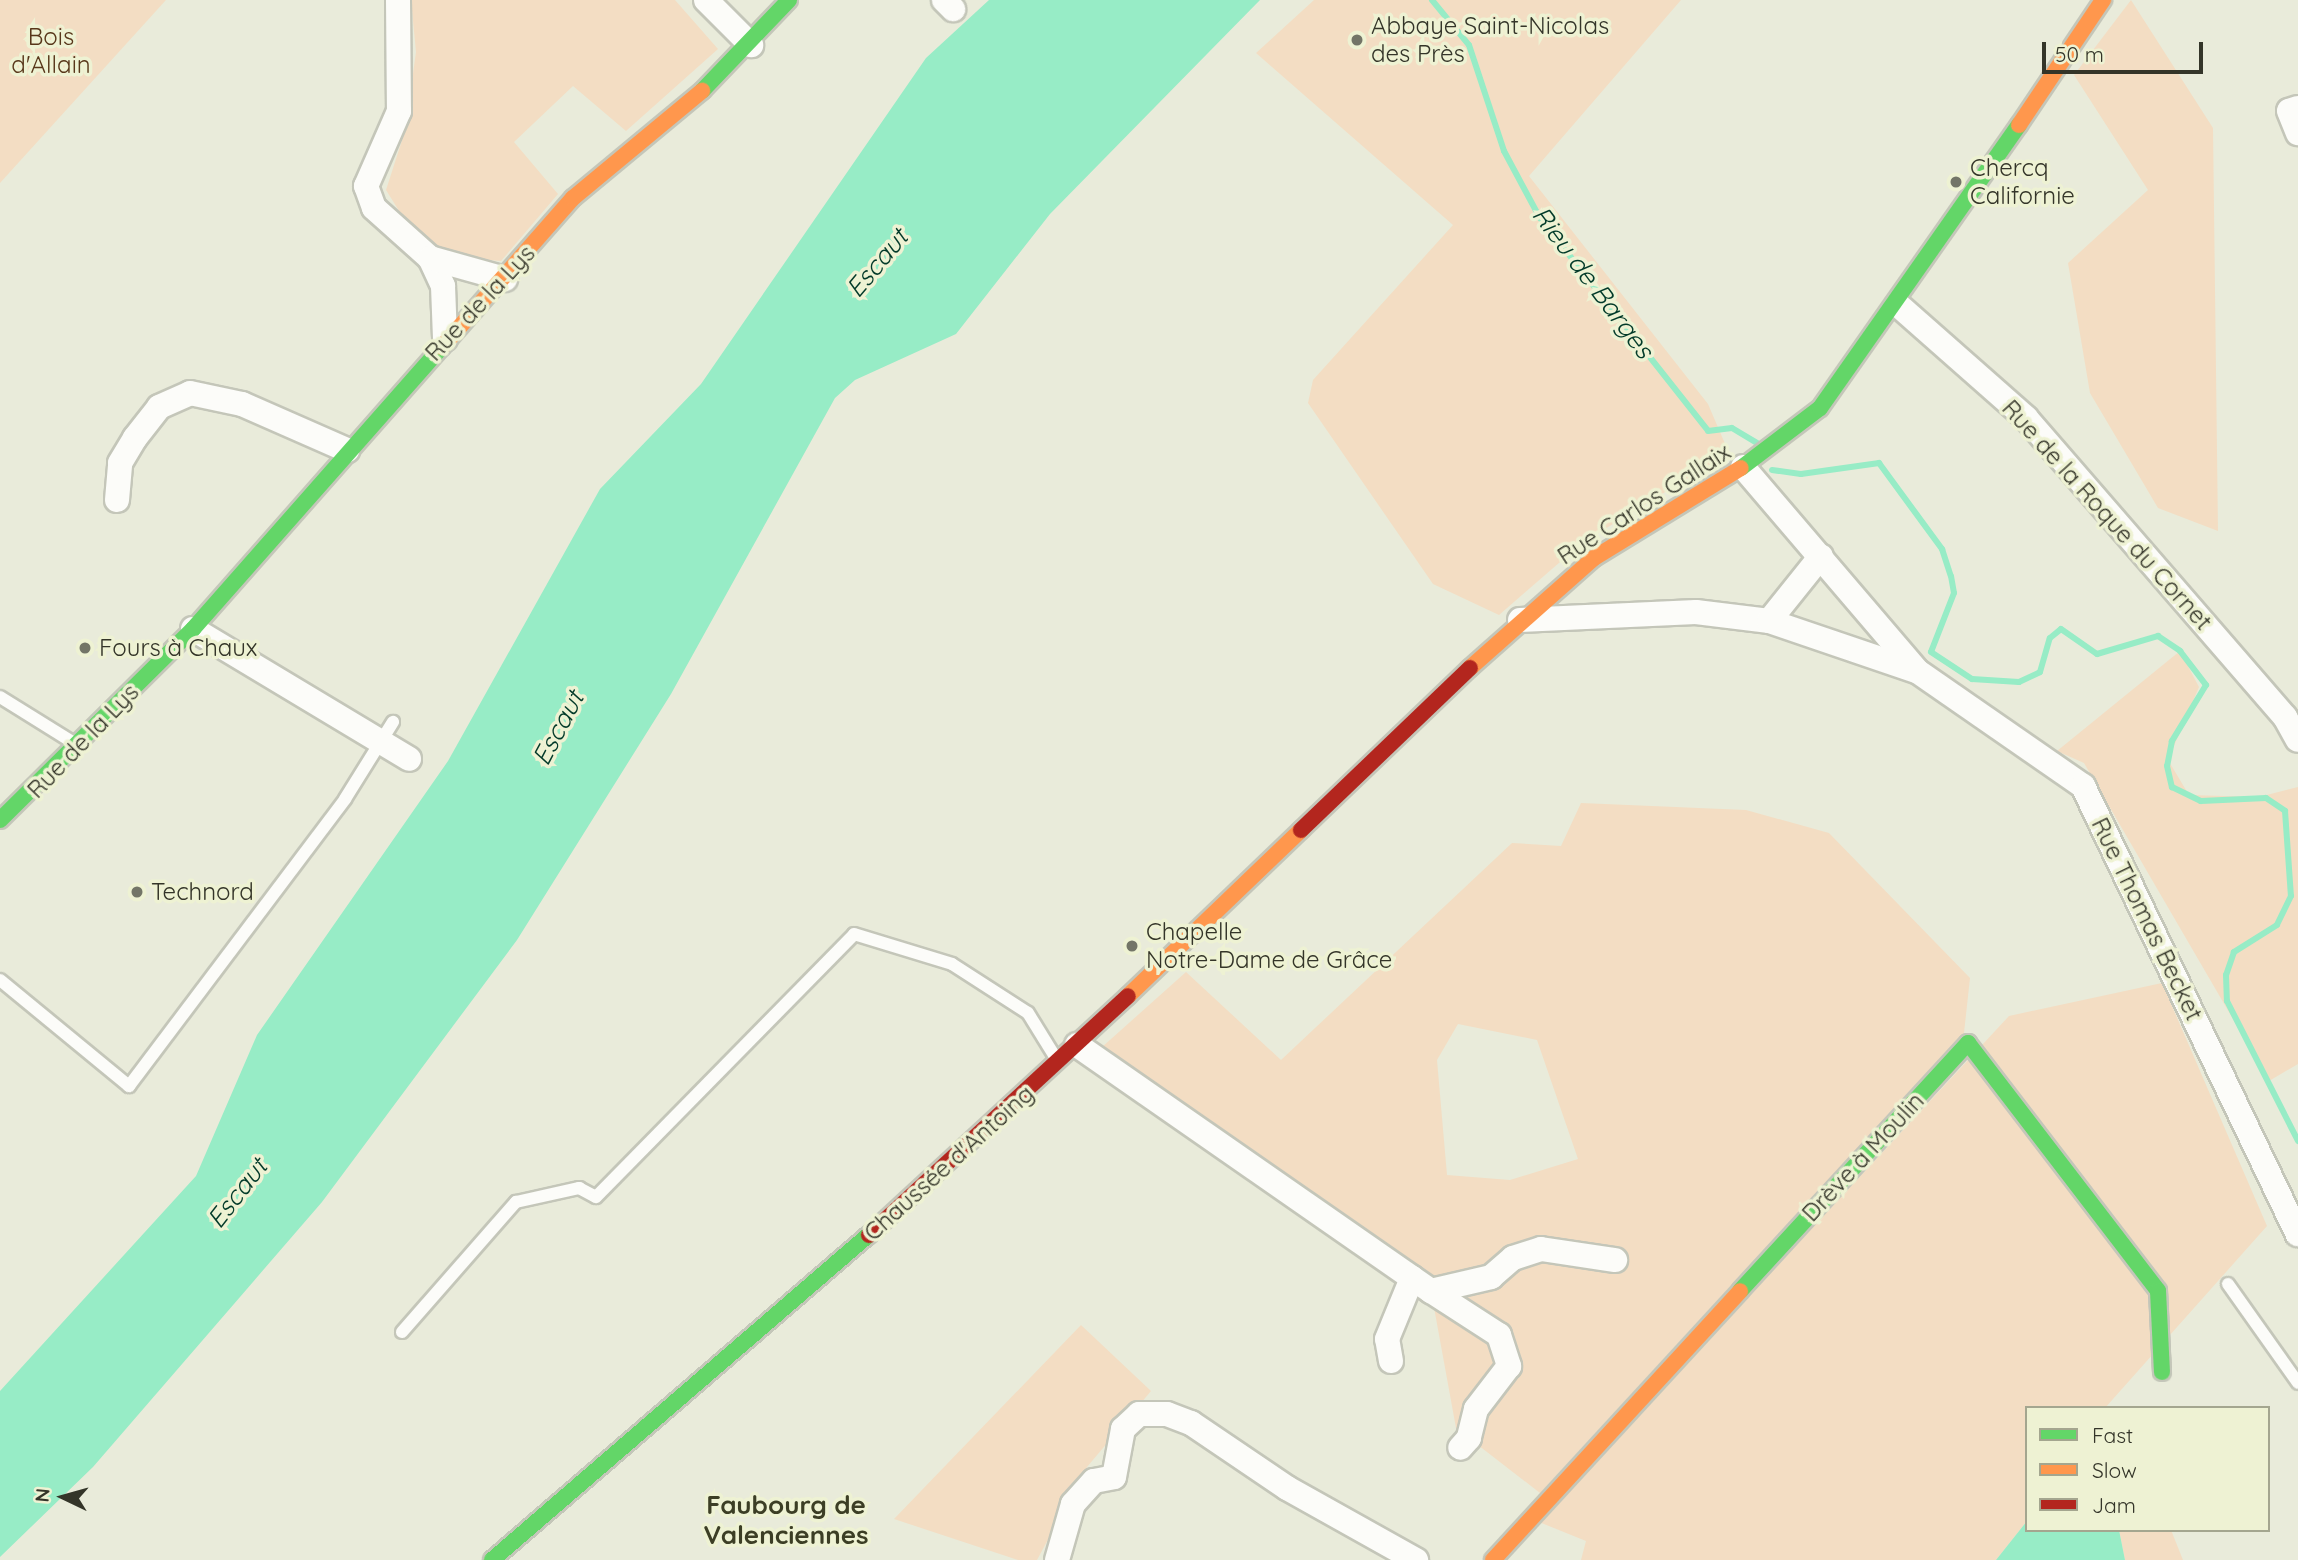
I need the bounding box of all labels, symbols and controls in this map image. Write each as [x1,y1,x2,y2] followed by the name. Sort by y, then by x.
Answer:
[1371,12,1609,68] place label: Abbaye Saint-Nicolas des Près
[11,23,91,79] park label: Bois d'Allain
[2046,28,2207,72] scale bar
[1349,32,1365,48] marker: Abbaye Saint-Nicolas des Près
[2055,41,2104,67] text: 50 m
[1970,154,2075,210] place label: Chercq Californie
[1948,174,1964,190] marker: Chercq Californie
[1526,200,1660,364] water label: Rieu de Barges
[839,223,915,303] water label: Escaut
[419,239,541,367] street label: Rue de la Lys
[1996,394,2218,636] street label: Rue de la Roque du Cornet
[1552,437,1736,571] street label: Rue Carlos Gallaix
[99,634,257,662] place label: Fours à Chaux
[77,640,93,656] marker: Fours à Chaux
[21,678,145,804] street label: Rue de la Lys
[526,686,590,770] water label: Escaut
[2085,813,2209,1025] street label: Rue Thomas Becket
[151,878,254,906] place label: Technord
[129,884,145,900] marker: Technord
[1146,918,1392,974] place label: Chapelle Notre-Dame de Grâce
[1124,938,1140,954] marker: Chapelle Notre-Dame de Grâce
[858,1079,1040,1247] street label: Chaussée d'Antoing
[1796,1087,1930,1227] street label: Drève à Moulin
[200,1152,274,1234] water label: Escaut
[2025,1406,2270,1532] legend
[2092,1422,2133,1448] text: Fast
[2092,1457,2137,1483] text: Slow
[28,1462,98,1532] north arrow
[30,1487,55,1503] text: N
[703,1489,869,1550] district label: Faubourg de Valenciennes
[2092,1492,2136,1518] text: Jam

